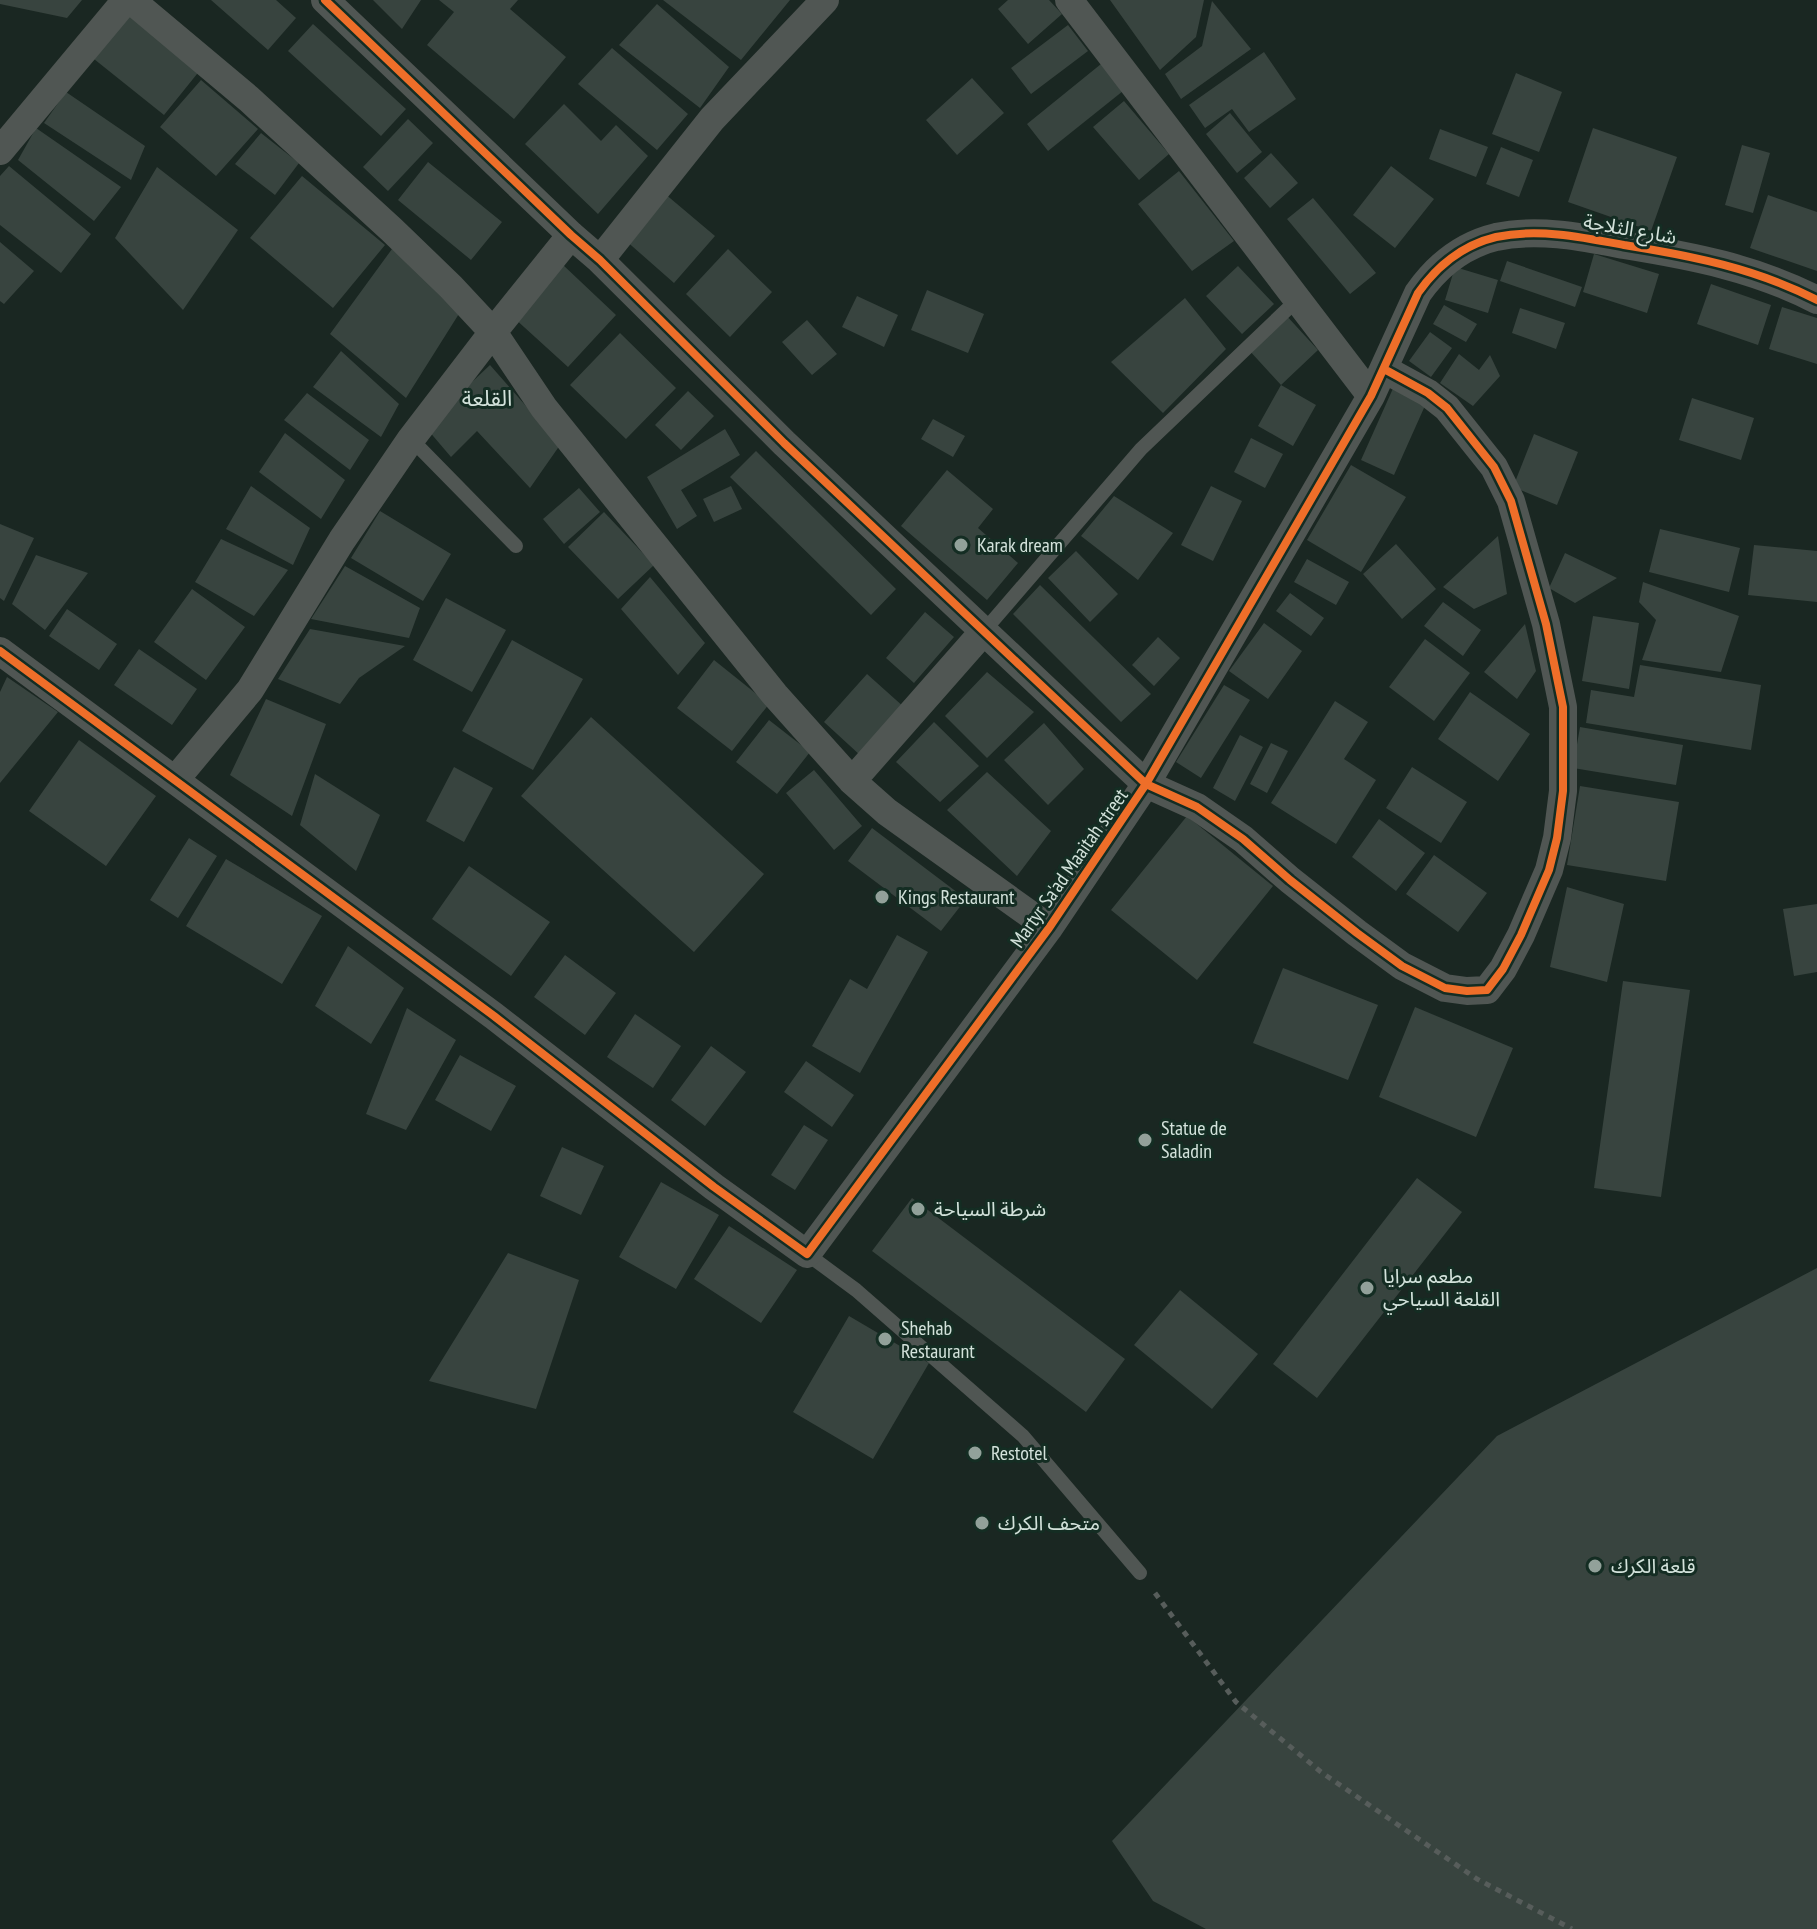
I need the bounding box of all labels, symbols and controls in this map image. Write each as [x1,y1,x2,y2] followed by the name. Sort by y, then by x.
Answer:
[1581,208,1679,252] street label: شارع الثلاجة
[462,384,512,412] district label: القلعة
[977,532,1063,558] place label: Karak dream
[952,536,970,554] marker: Karak dream
[1004,783,1134,953] street label: Martyr Sa'ad Maaitah street
[898,884,1015,910] place label: Kings Restaurant
[873,888,891,906] marker: Kings Restaurant
[1161,1115,1227,1164] place label: Statue de Saladin
[1136,1131,1154,1149] marker: Statue de Saladin
[934,1196,1046,1222] place label: شرطة السياحة
[909,1200,927,1218] marker: شرطة السياحة
[1383,1263,1500,1315] place label: مطعم سرايا القلعة السياحي
[1358,1279,1376,1297] marker: مطعم سرايا القلعة السياحي
[901,1315,975,1364] place label: Shehab Restaurant
[876,1330,894,1348] marker: Shehab Restaurant
[991,1440,1047,1466] place label: Restotel
[966,1444,984,1462] marker: Restotel
[998,1510,1100,1536] place label: متحف الكرك
[973,1514,991,1532] marker: متحف الكرك
[1611,1553,1696,1579] place label: قلعة الكرك
[1586,1557,1604,1575] marker: قلعة الكرك

